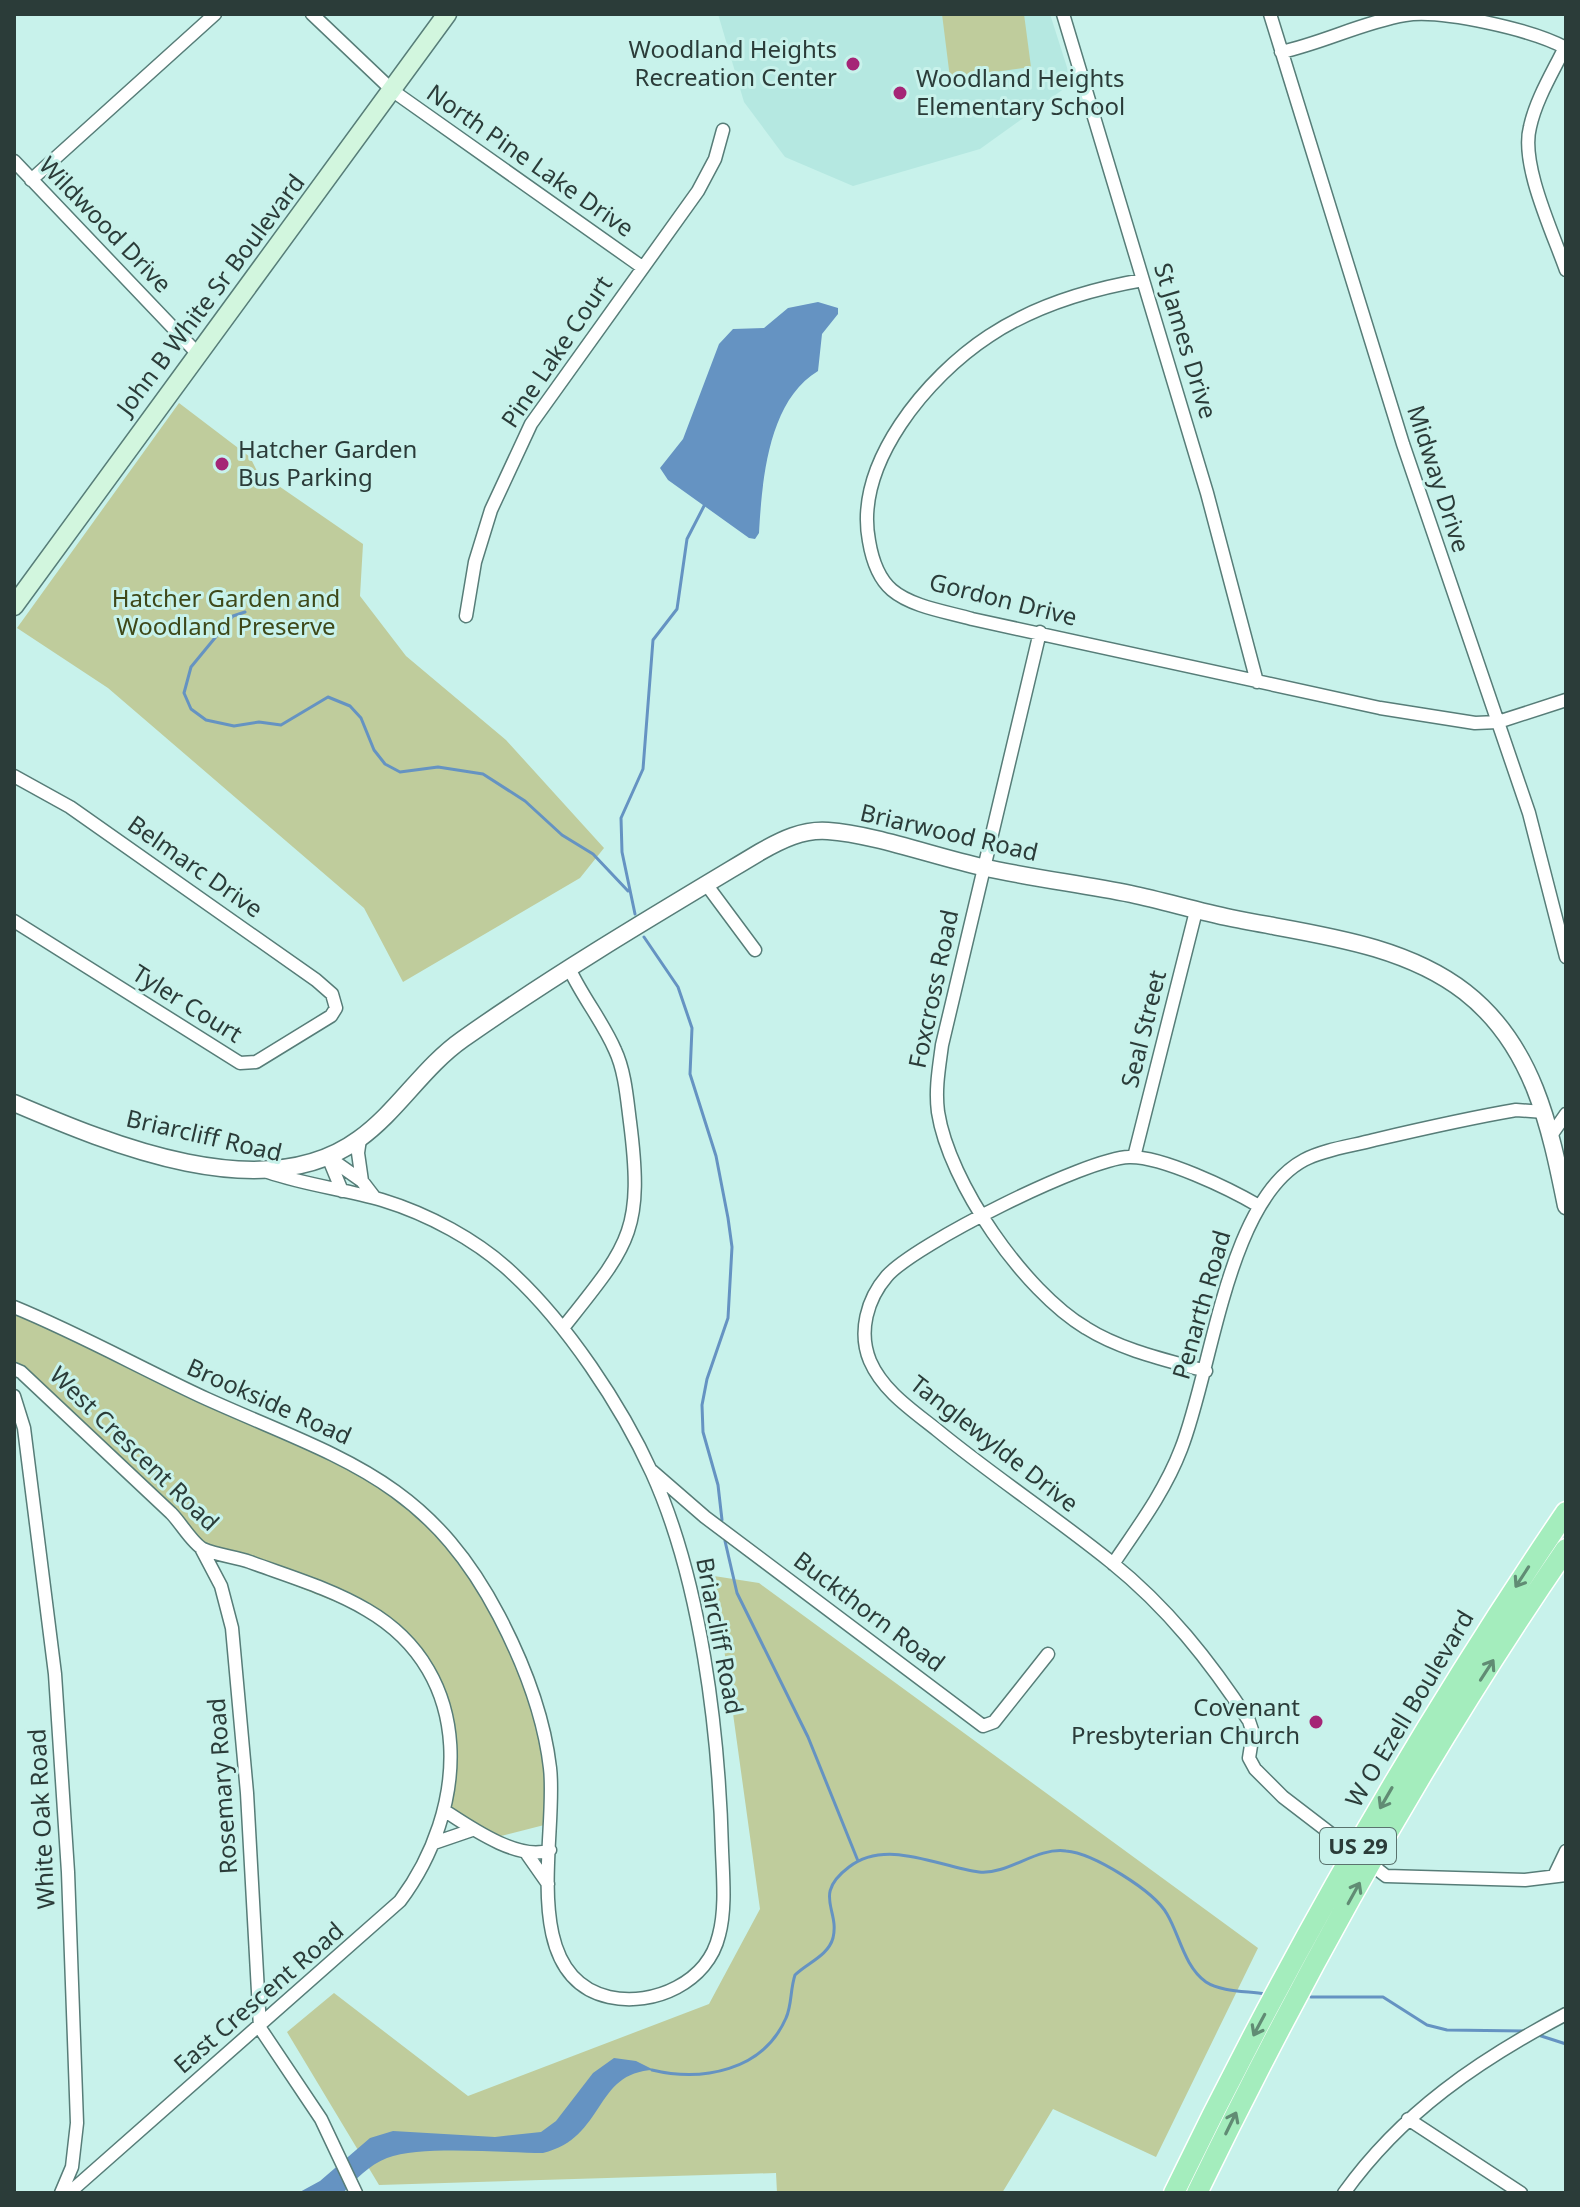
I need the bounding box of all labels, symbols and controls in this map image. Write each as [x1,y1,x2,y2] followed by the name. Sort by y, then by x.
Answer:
[629,32,837,93] place label: Woodland Heights Recreation Center
[844,55,862,73] marker: Woodland Heights Recreation Center
[916,61,1125,122] place label: Woodland Heights Elementary School
[421,76,641,244] street label: North Pine Lake Drive
[891,84,909,102] marker: Woodland Heights Elementary School
[32,149,180,299] street label: Wildwood Drive
[107,167,311,423] street label: John B White Sr Boulevard
[1147,259,1226,422] street label: St James Drive
[493,268,619,434] street label: Pine Lake Court
[1400,401,1479,556] street label: Midway Drive
[238,432,417,493] place label: Hatcher Garden Bus Parking
[213,455,231,473] marker: Hatcher Garden Bus Parking
[926,564,1081,633] street label: Gordon Drive
[112,581,340,642] park label: Hatcher Garden and Woodland Preserve
[857,795,1042,868] street label: Briarwood Road
[122,807,270,925] street label: Belmarc Drive
[900,906,965,1071] street label: Foxcross Road
[126,956,249,1050] street label: Tyler Court
[1112,966,1173,1091] street label: Seal Street
[123,1101,285,1168] street label: Briarcliff Road
[1164,1226,1238,1383] street label: Penarth Road
[182,1350,357,1452] street label: Brookside Road
[43,1358,227,1538] street label: West Crescent Road
[904,1367,1086,1519] street label: Tanglewylde Drive
[788,1543,952,1679] street label: Buckthorn Road
[689,1555,752,1717] street label: Briarcliff Road
[1514,1565,1531,1587] one-way arrow
[1337,1604,1481,1813] street label: W O Ezell Boulevard
[1479,1660,1496,1682] one-way arrow
[1071,1690,1300,1751] place label: Covenant Presbyterian Church
[199,1697,244,1875] street label: Rosemary Road
[1307,1713,1325,1731] marker: Covenant Presbyterian Church
[19,1728,62,1910] street label: White Oak Road
[1378,1786,1394,1809] one-way arrow
[1320,1828,1396,1864] road number: US 29
[1346,1882,1362,1906] one-way arrow
[166,1914,350,2080] street label: East Crescent Road
[1251,2012,1266,2036] one-way arrow
[1224,2111,1239,2135] one-way arrow

